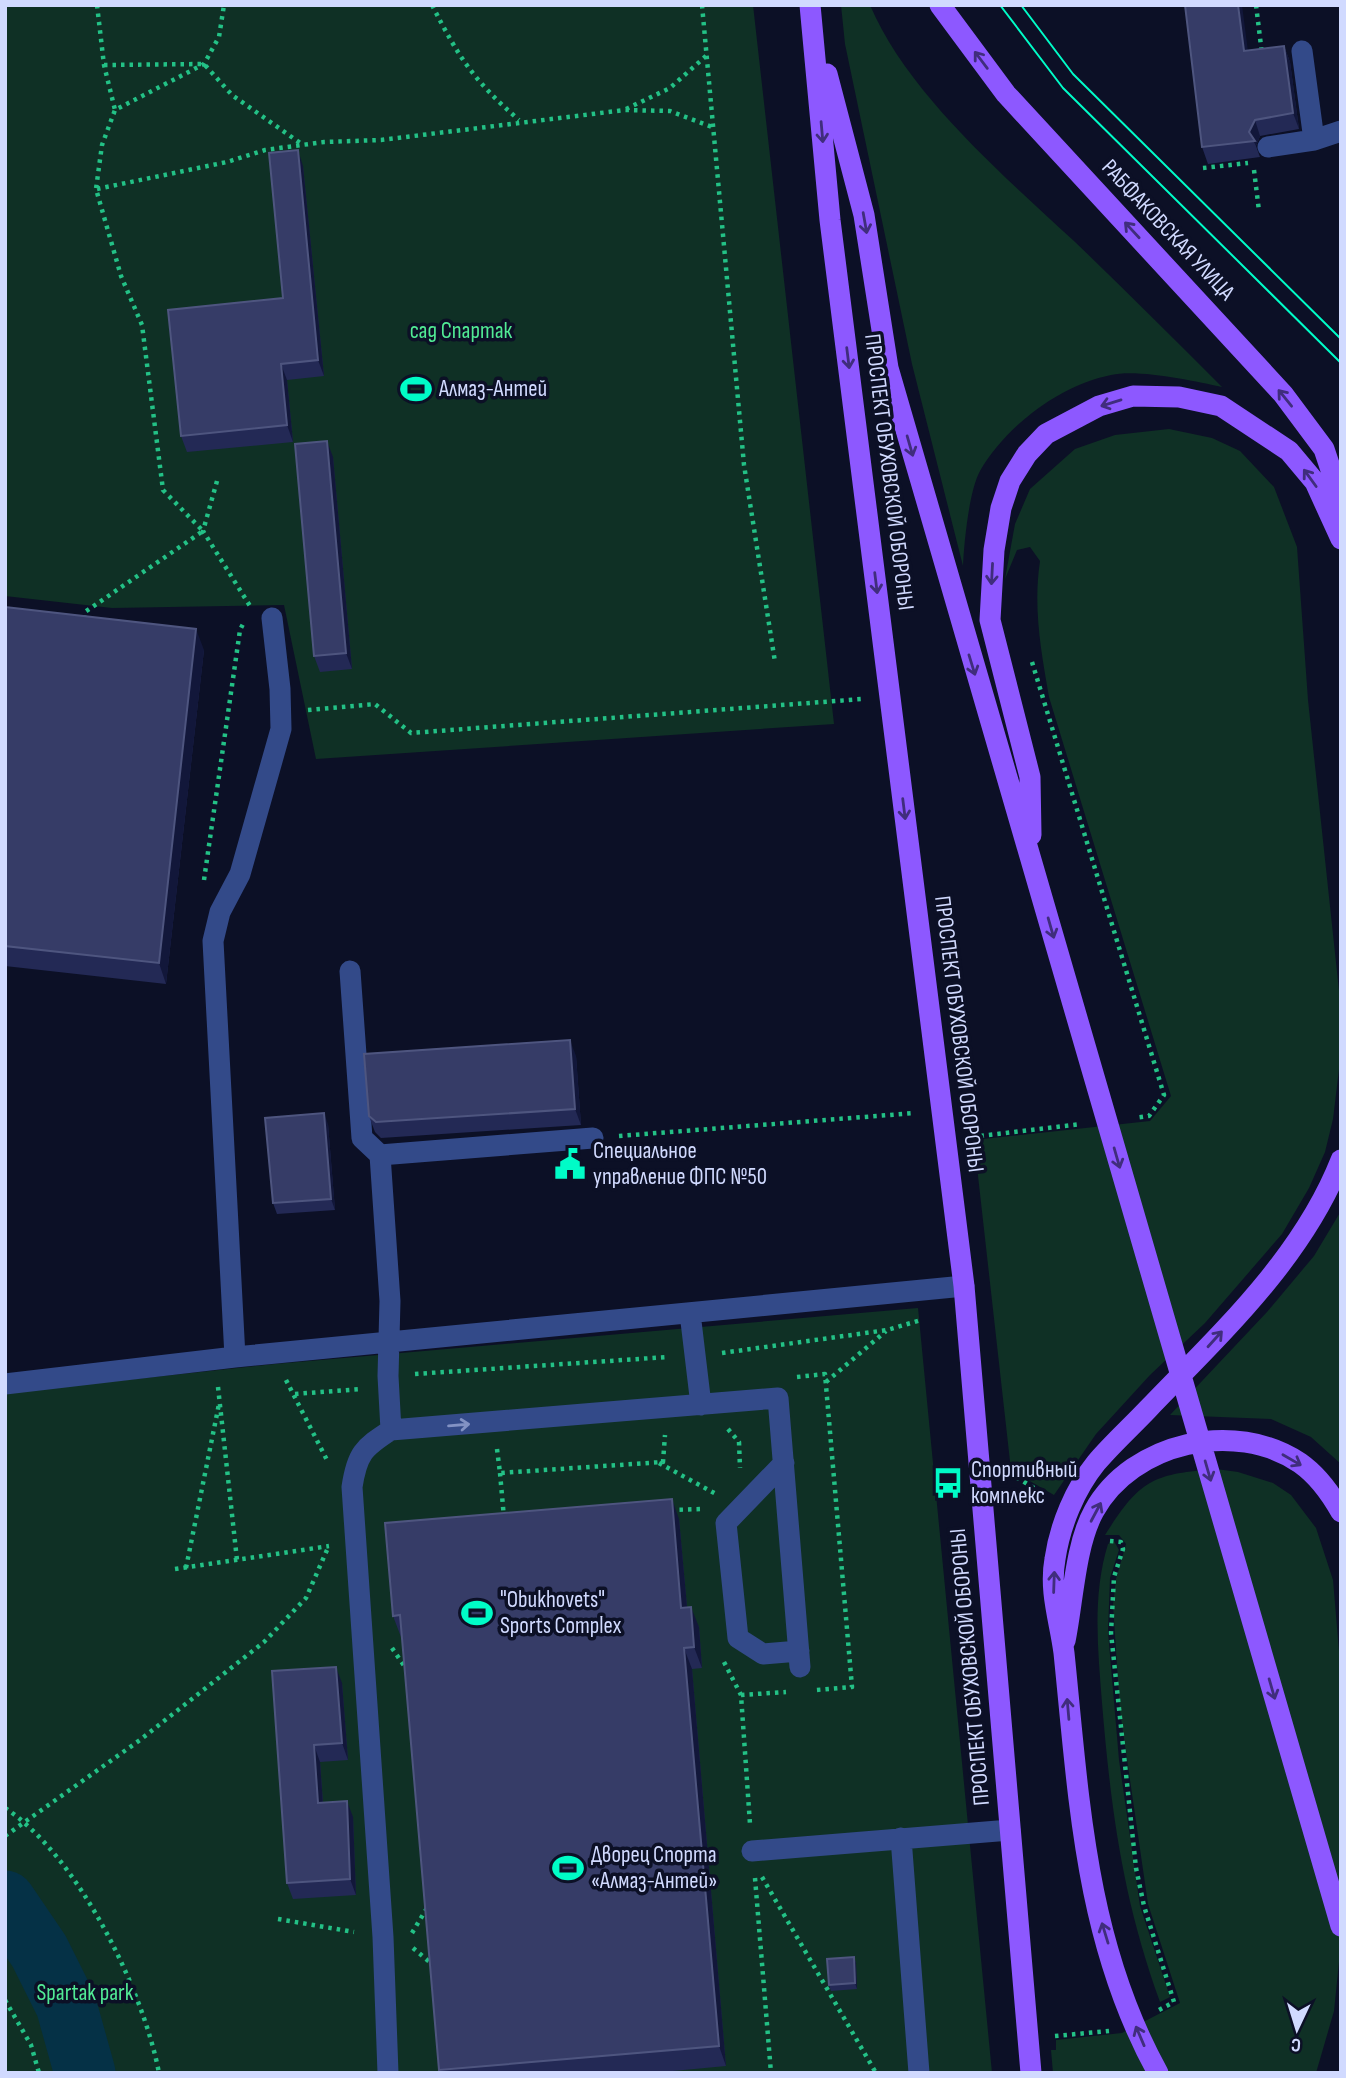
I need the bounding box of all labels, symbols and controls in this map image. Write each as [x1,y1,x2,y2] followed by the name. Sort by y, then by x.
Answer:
[974,51,988,70] one-way arrow
[816,120,829,142] one-way arrow
[1096,154,1241,306] street label: РАБФАКОВСКАЯ УЛИЦА
[859,211,872,234] one-way arrow
[1124,221,1140,239] one-way arrow
[410,317,513,345] park label: сад Спартак
[858,332,920,612] street label: ПРОСПЕКТ ОБУХОВСКОЙ ОБОРОНЫ
[841,346,854,368] one-way arrow
[399,372,433,406] sports icon: Алмаз-Антей
[438,375,547,403] place label: Алмаз-Антей
[1278,389,1293,407] one-way arrow
[1101,397,1123,410] one-way arrow
[904,434,917,457] one-way arrow
[1303,469,1317,488] one-way arrow
[986,562,999,585] one-way arrow
[870,571,883,594] one-way arrow
[967,653,980,675] one-way arrow
[898,797,911,820] one-way arrow
[928,894,990,1174] street label: ПРОСПЕКТ ОБУХОВСКОЙ ОБОРОНЫ
[1045,917,1058,939] one-way arrow
[593,1137,767,1191] place label: Специальное управление ФПС №50
[553,1147,587,1181] public building icon: Специальное управление ФПС №50
[1112,1147,1125,1169] one-way arrow
[1207,1330,1223,1348] one-way arrow
[448,1418,470,1431] one-way arrow
[1282,1453,1302,1467] one-way arrow
[971,1456,1077,1510] place label: Спортивный комплекс
[1202,1459,1215,1481] one-way arrow
[931,1466,965,1500] bus stop icon: Спортивный комплекс
[1089,1503,1103,1523] one-way arrow
[944,1527,996,1807] street label: ПРОСПЕКТ ОБУХОВСКОЙ ОБОРОНЫ
[1047,1571,1061,1594] one-way arrow
[500,1586,622,1640] place label: "Obukhovets" Sports Complex
[460,1596,494,1630] sports icon: "Obukhovets" Sports Complex
[1266,1678,1279,1700] one-way arrow
[1061,1699,1074,1721] one-way arrow
[591,1841,717,1895] place label: Дворец Спорта «Алмаз-Антей»
[551,1851,585,1885] sports icon: Дворец Спорта «Алмаз-Антей»
[1097,1922,1110,1944] one-way arrow
[36,1979,134,2007] park label: Spartak park
[1262,1994,1332,2064] north arrow
[1133,2026,1146,2047] one-way arrow
[1290,2033,1302,2056] text: С

